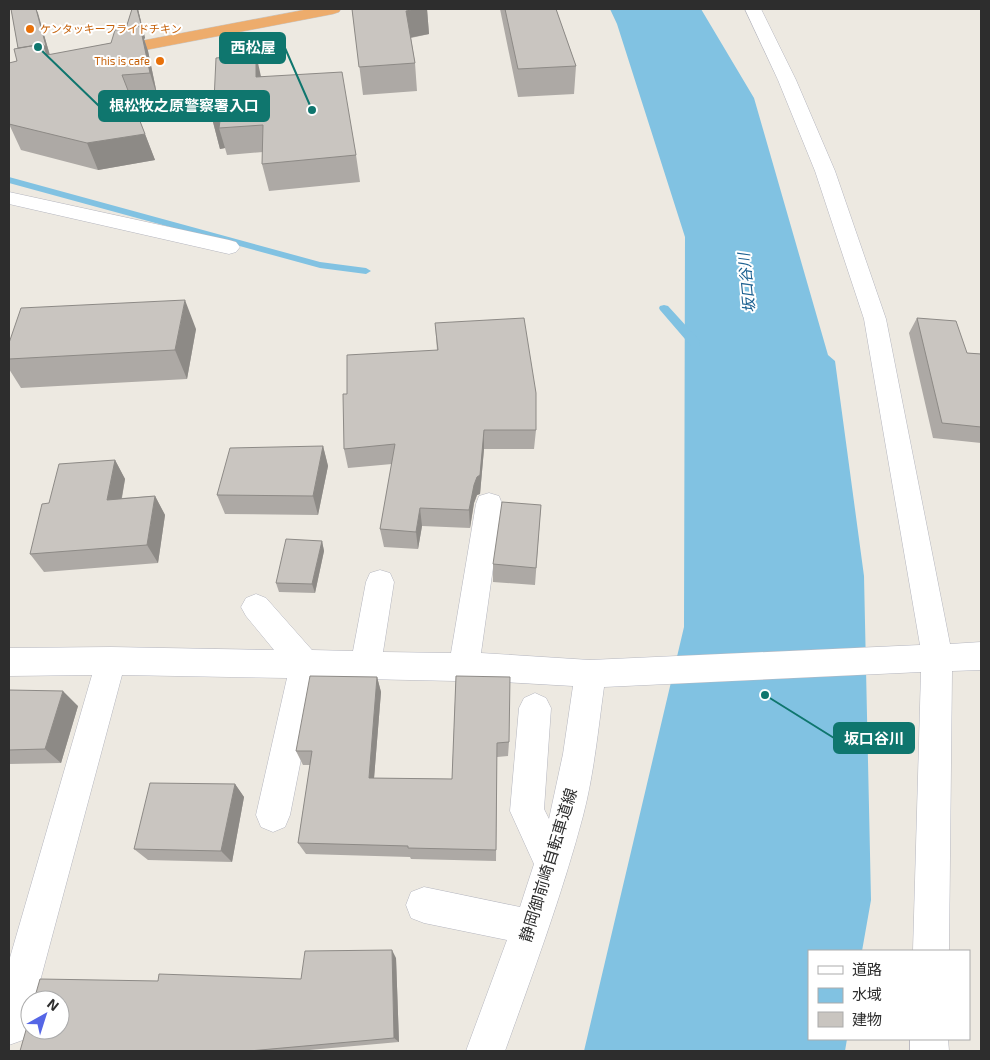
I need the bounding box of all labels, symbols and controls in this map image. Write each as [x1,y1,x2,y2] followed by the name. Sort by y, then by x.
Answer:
[40,22,182,35] place label: ケンタッキーフライドチキン
[24,23,36,35] marker: ケンタッキーフライドチキン
[220,33,285,63] callout: 西松屋
[230,38,276,56] text: 西松屋
[94,54,150,67] place label: This is cafe
[154,55,166,67] marker: This is cafe
[99,91,269,121] callout: 根松牧之原警察署入口
[109,96,259,114] text: 根松牧之原警察署入口
[734,250,758,314] water label: 坂口谷川
[834,723,914,753] callout: 坂口谷川
[844,729,904,747] text: 坂口谷川
[515,786,580,944] street label: 静岡御前崎自転車道線
[808,950,970,1040] legend
[852,960,882,978] text: 道路
[852,985,882,1003] text: 水域
[20,990,70,1040] north arrow
[44,995,63,1014] text: N
[852,1010,882,1028] text: 建物

